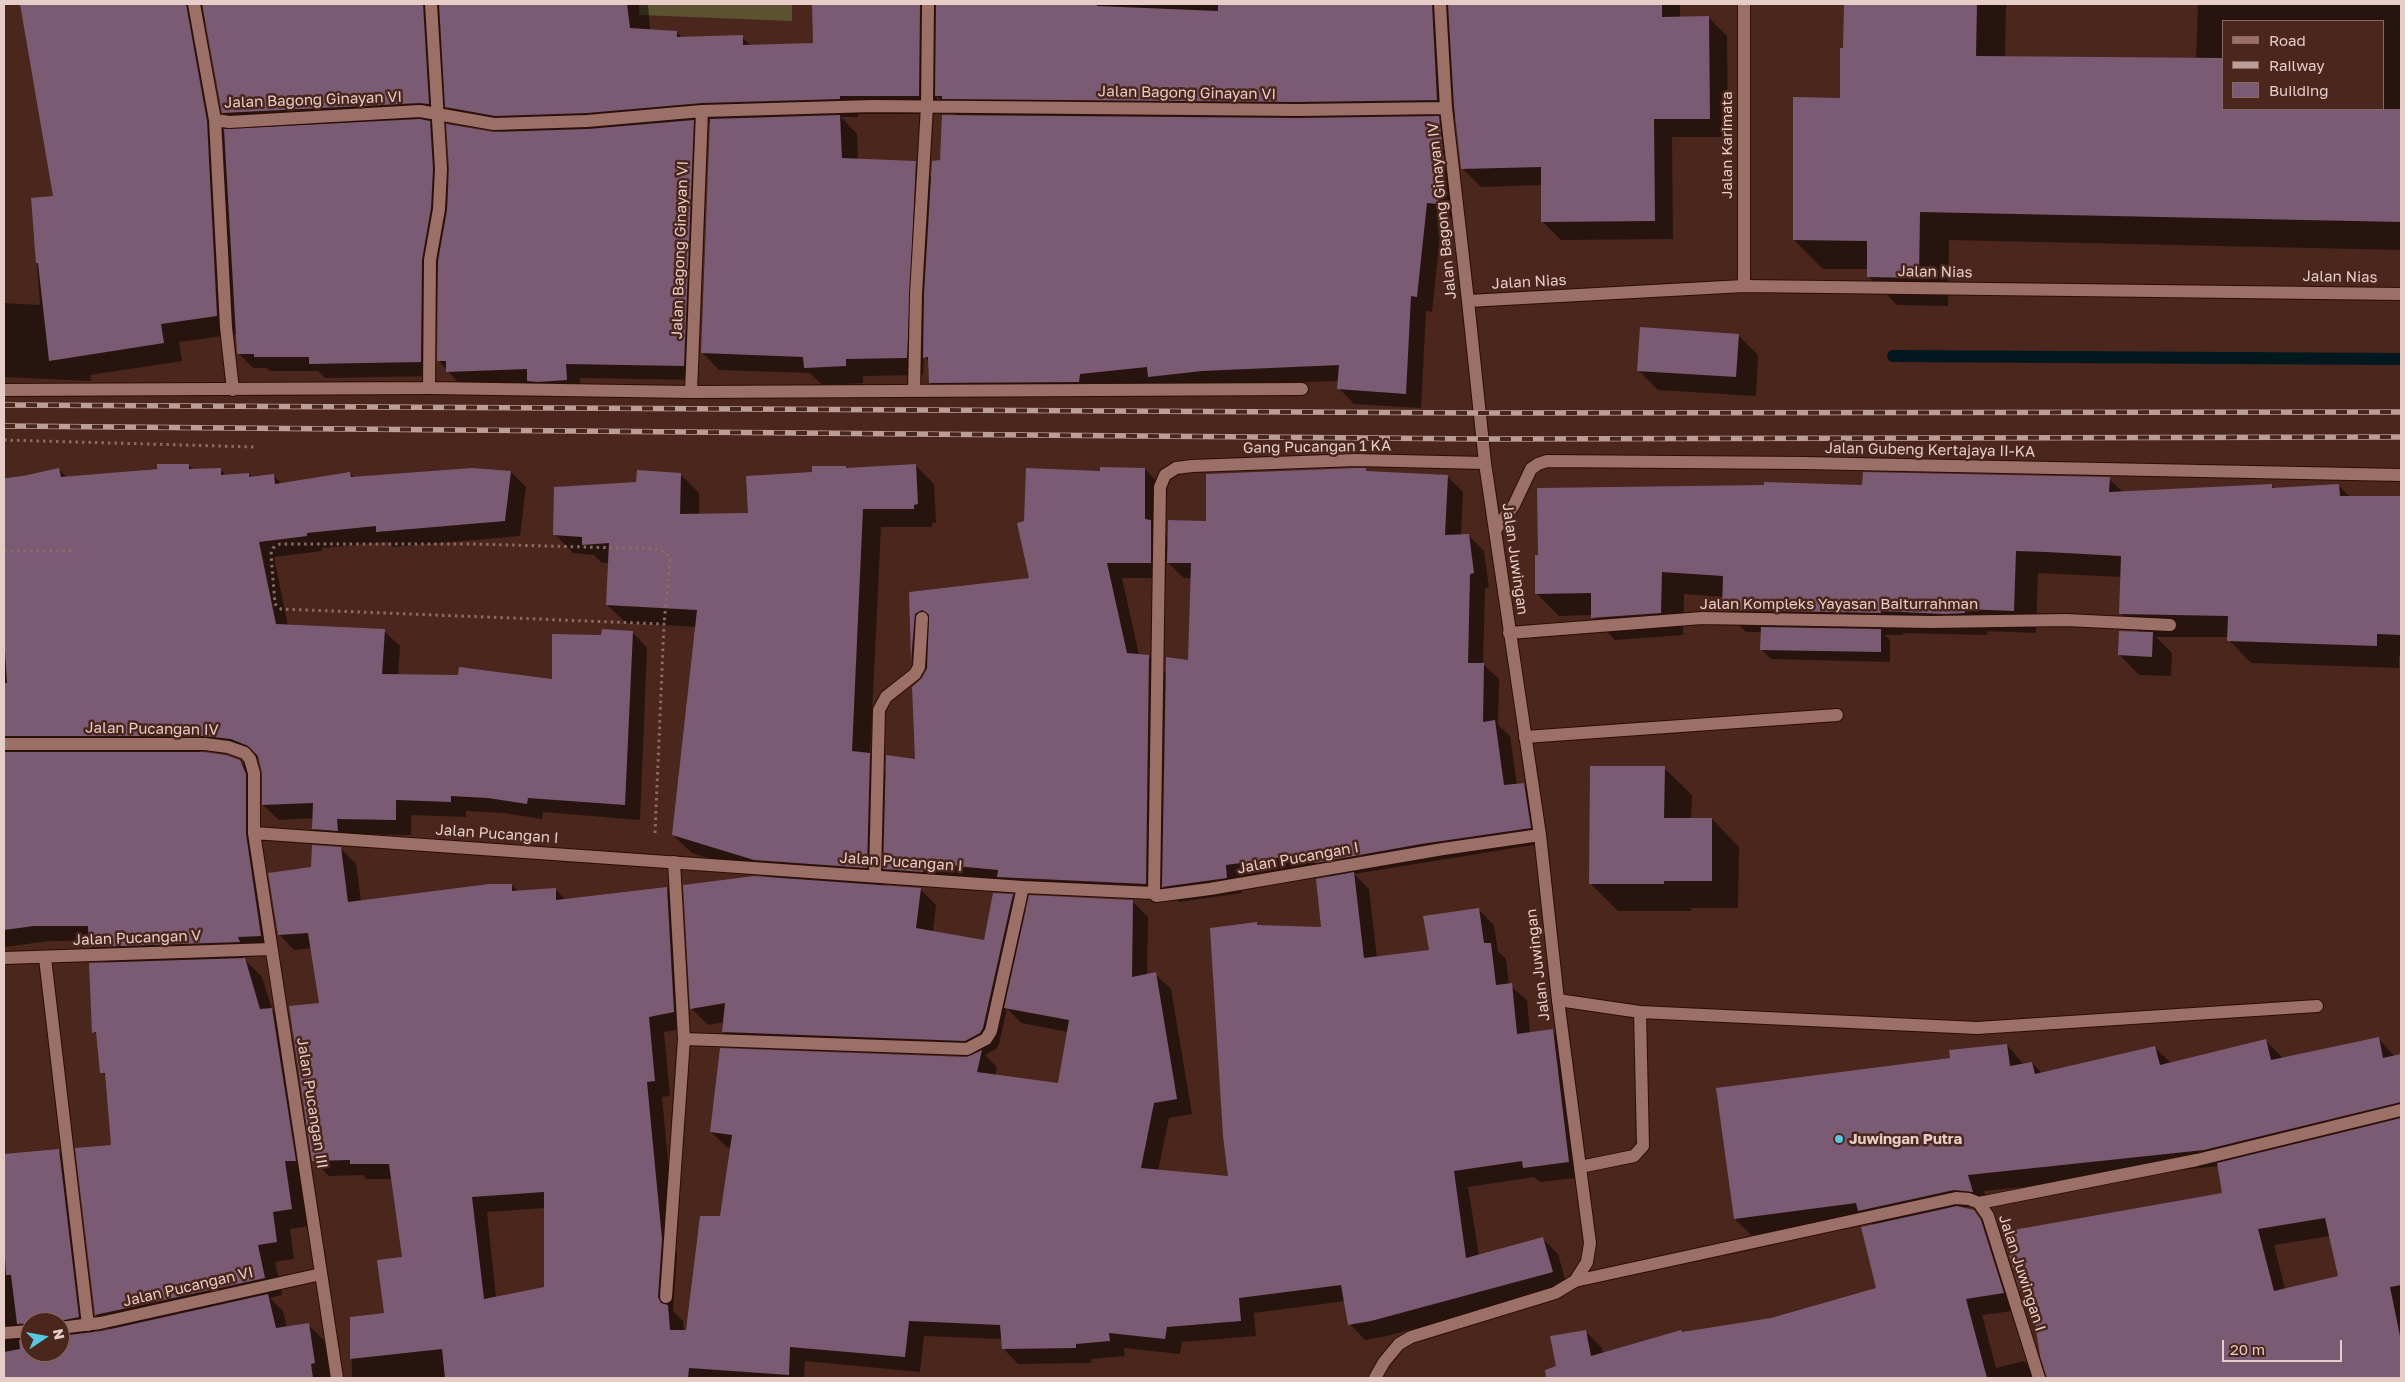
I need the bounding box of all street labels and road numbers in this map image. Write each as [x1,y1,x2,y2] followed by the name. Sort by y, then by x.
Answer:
[1098,82,1276,104] street label: Jalan Bagong Ginayan VI
[224,88,402,112] street label: Jalan Bagong Ginayan VI
[1718,91,1736,199] street label: Jalan Karimata
[1424,121,1460,301] street label: Jalan Bagong Ginayan IV
[668,161,692,339] street label: Jalan Bagong Ginayan VI
[1897,262,1973,282] street label: Jalan Nias
[2302,267,2378,287] street label: Jalan Nias
[1491,271,1567,293] street label: Jalan Nias
[1243,437,1391,457] street label: Gang Pucangan 1 KA
[1825,439,2035,461] street label: Jalan Gubeng Kertajaya II-KA
[1498,502,1532,616] street label: Jalan Juwingan
[1700,595,1978,613] street label: Jalan Kompleks Yayasan Baiturrahman
[85,719,219,739] street label: Jalan Pucangan IV
[435,821,559,847] street label: Jalan Pucangan I
[1236,838,1360,878] street label: Jalan Pucangan I
[839,849,963,875] street label: Jalan Pucangan I
[1522,908,1554,1022] street label: Jalan Juwingan
[72,927,202,949] street label: Jalan Pucangan V
[293,1036,331,1170] street label: Jalan Pucangan III
[1995,1213,2049,1333] street label: Jalan Juwingan I
[121,1263,255,1311] street label: Jalan Pucangan VI

